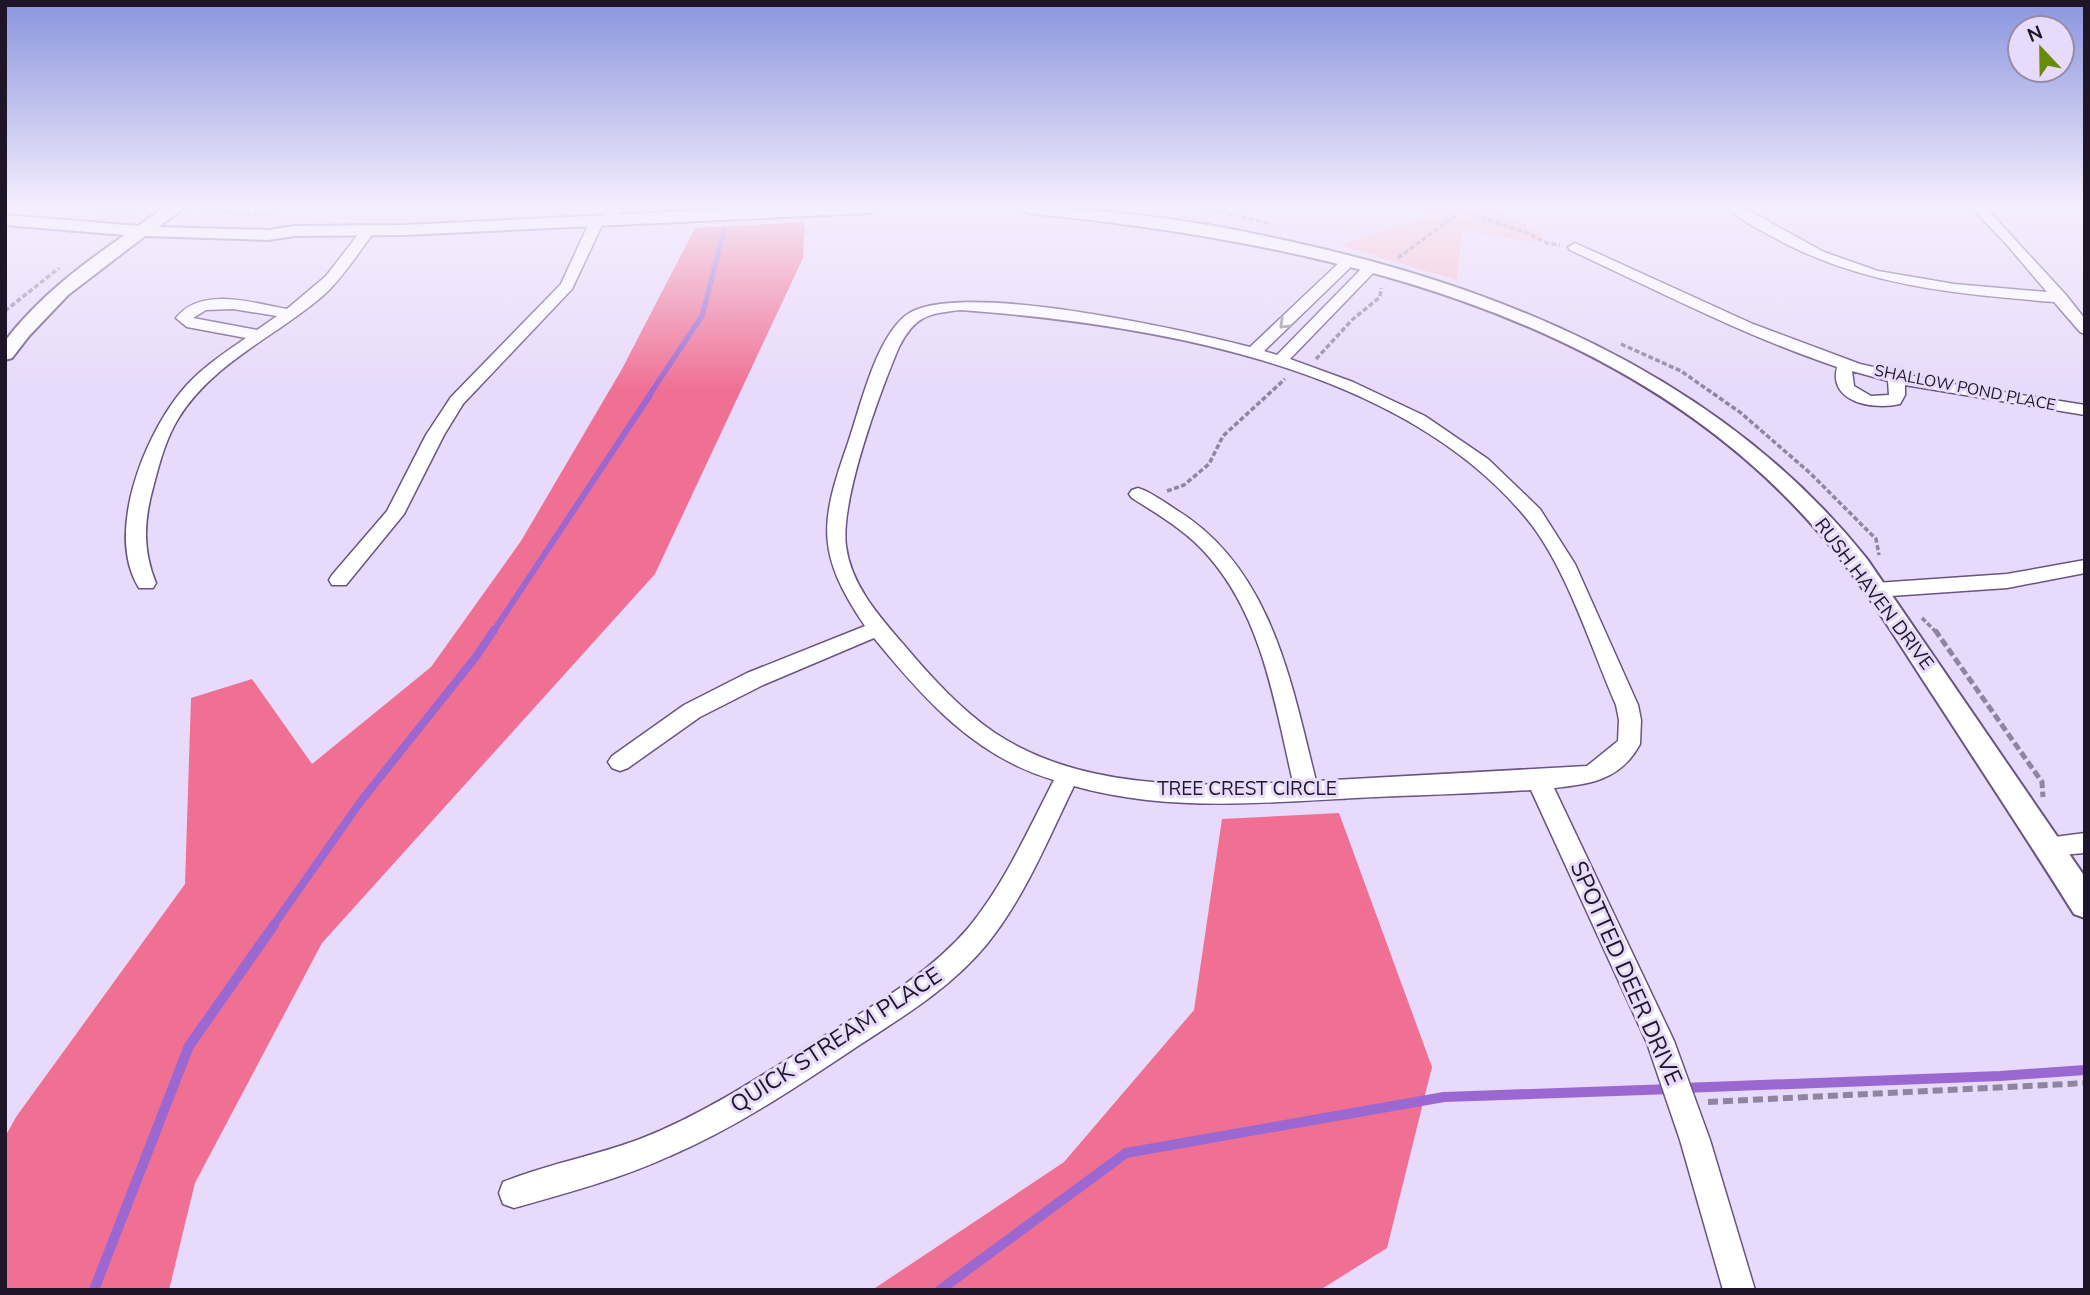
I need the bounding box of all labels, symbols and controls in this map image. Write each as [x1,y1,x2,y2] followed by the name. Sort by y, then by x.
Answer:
[2006,14,2076,84] north arrow
[2024,19,2046,49] text: N
[1279,316,1292,329] one-way arrow
[1872,360,2058,416] street label: SHALLOW POND PLACE
[1808,513,1940,675] street label: RUSH HAVEN DRIVE
[1157,776,1337,802] street label: TREE CREST CIRCLE
[1563,856,1689,1090] street label: SPOTTED DEER DRIVE
[724,960,948,1120] street label: QUICK STREAM PLACE

